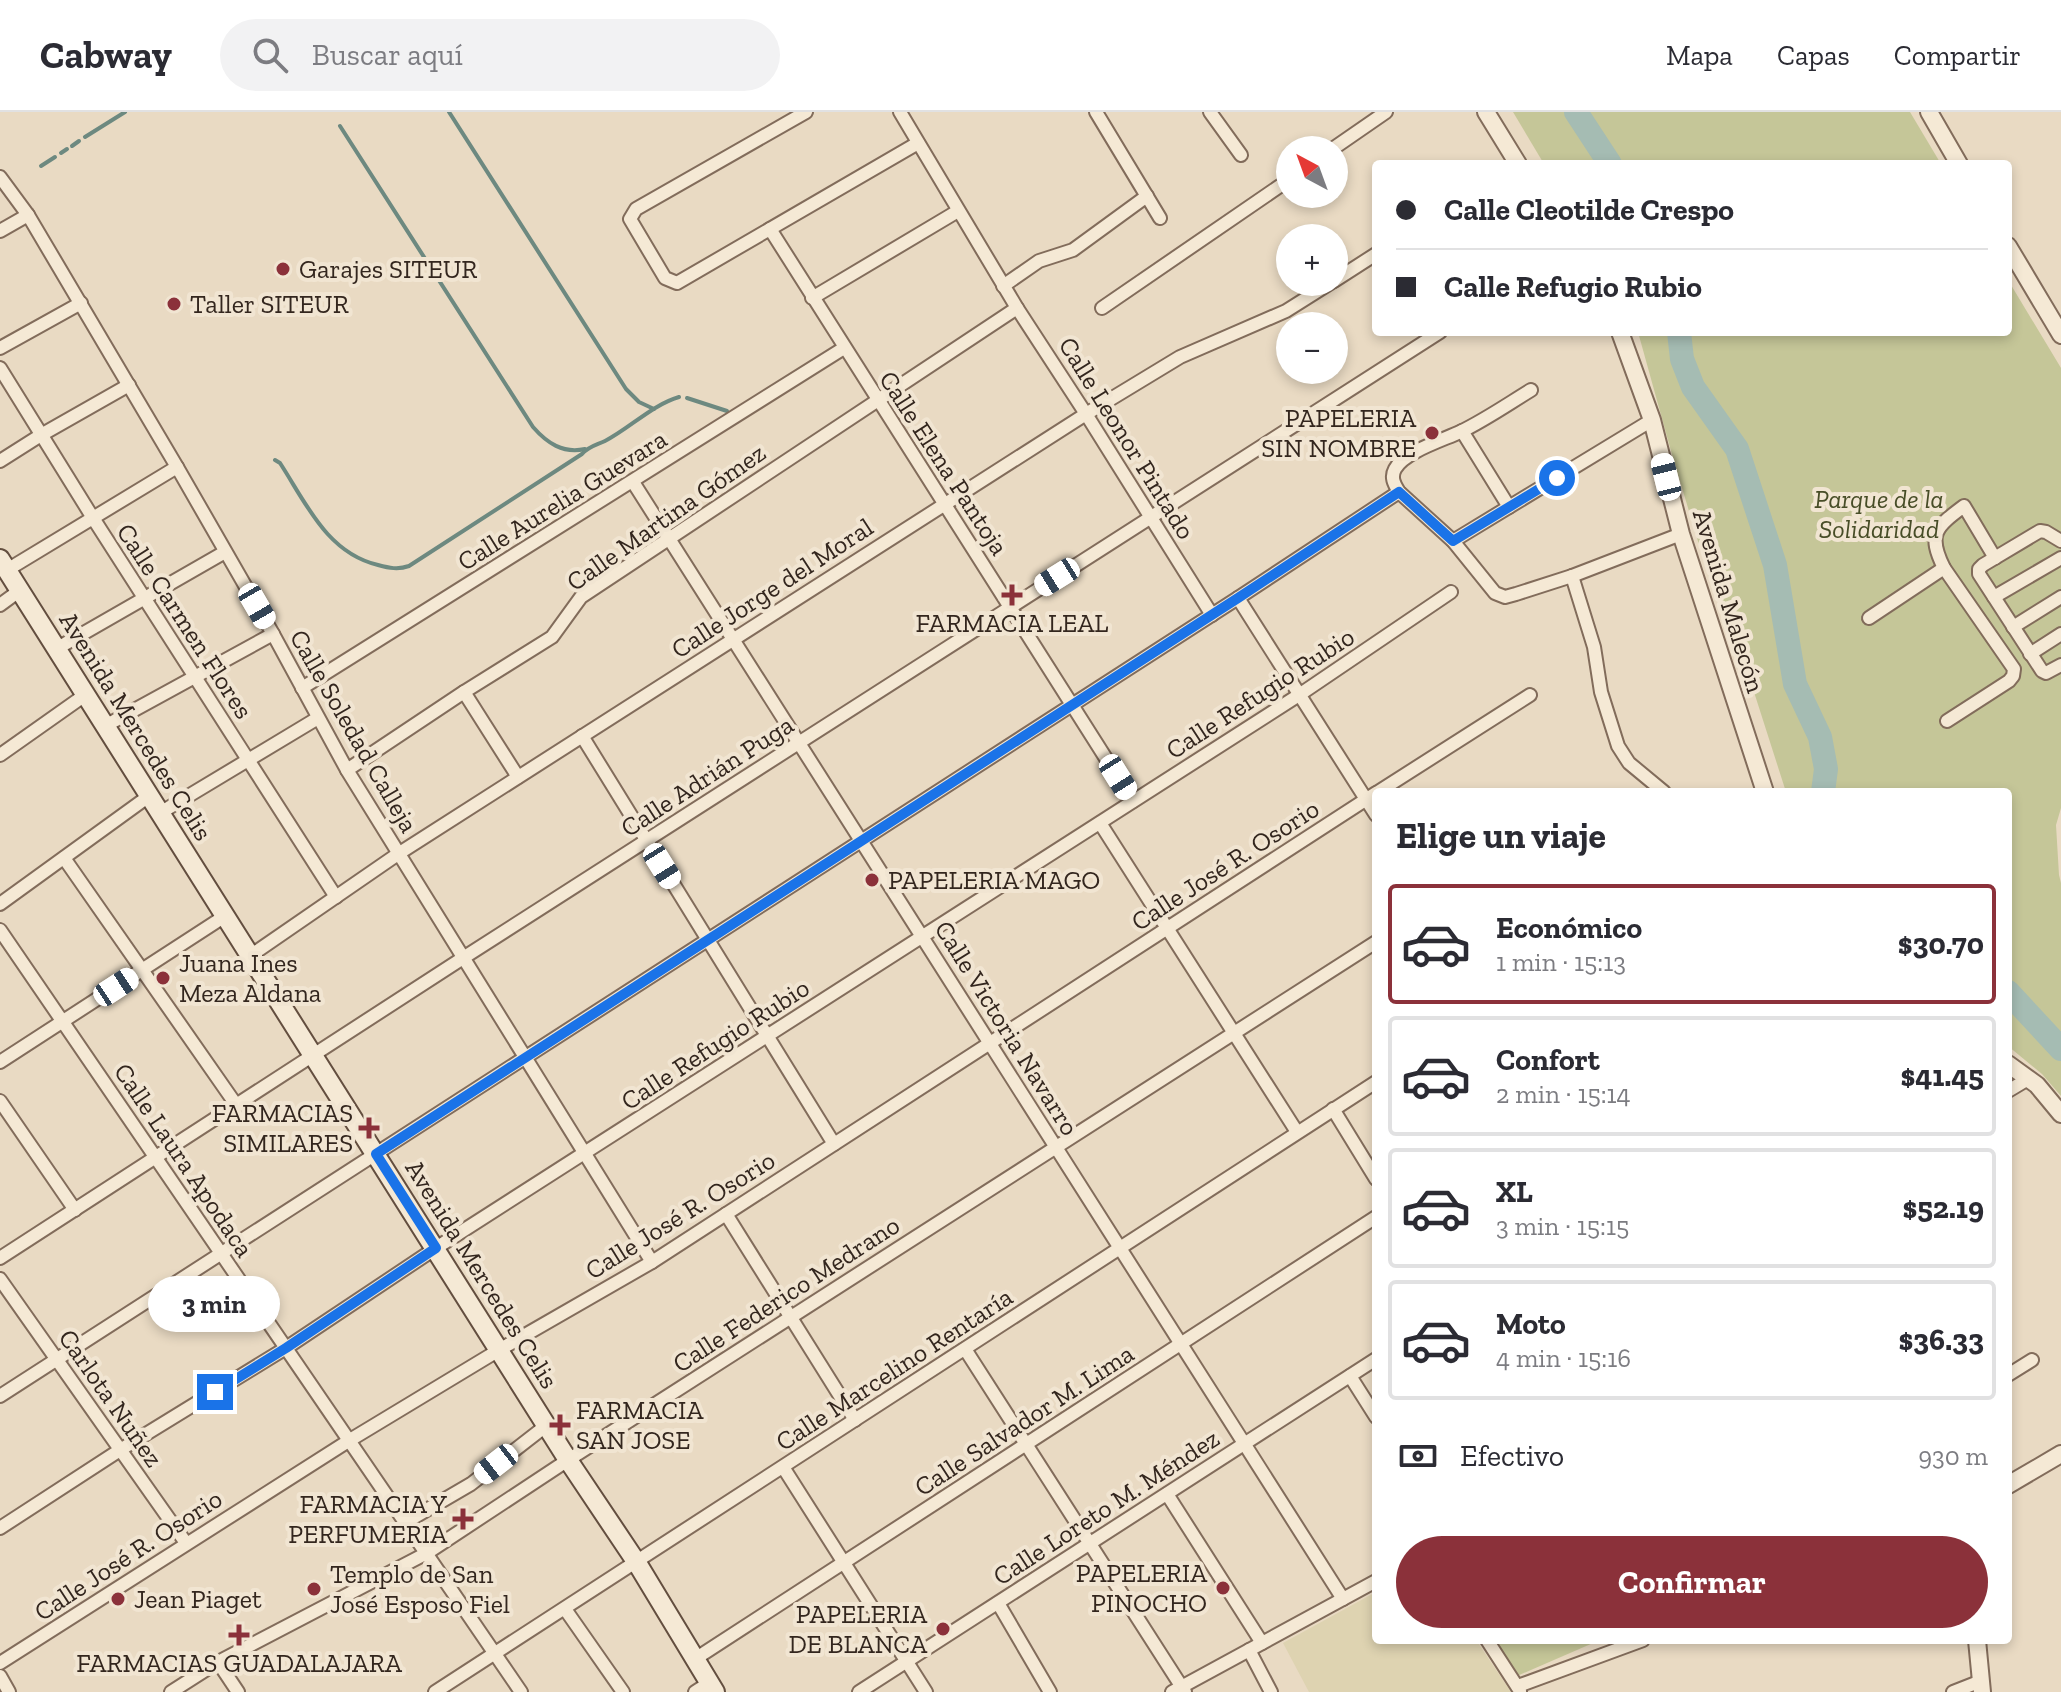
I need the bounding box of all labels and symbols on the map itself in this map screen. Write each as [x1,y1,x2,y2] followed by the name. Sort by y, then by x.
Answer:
[1276,136,1348,208] north arrow
[299,253,477,285] place label: Garajes SITEUR
[274,260,292,278] marker: Garajes SITEUR
[190,288,349,320] place label: Taller SITEUR
[165,295,183,313] marker: Taller SITEUR
[1052,331,1202,545] street label: Calle Leonor Pintado
[872,365,1016,562] street label: Calle Elena Pantoja
[1261,402,1417,464] place label: PAPELERIA SIN NOMBRE
[451,422,673,577] street label: Calle Aurelia Guevara
[1423,424,1441,442] marker: PAPELERIA SIN NOMBRE
[560,436,772,598] street label: Calle Martina Gómez
[1649,451,1683,503] car
[1539,460,1575,496] route start
[1814,483,1944,545] park label: Parque de la Solidaridad
[1686,505,1772,697] street label: Avenida Malecón
[665,511,879,665] street label: Calle Jorge del Moral
[110,517,260,725] street label: Calle Carmen Flores
[1030,554,1084,600] car
[235,579,279,633] car
[1003,586,1021,604] marker: FARMACIA LEAL
[53,606,219,846] street label: Avenida Mercedes Celis
[916,607,1108,639] place label: FARMACIA LEAL
[1160,620,1360,766] street label: Calle Refugio Rubio
[283,624,425,839] street label: Calle Soledad Calleja
[615,708,800,844] street label: Calle Adrián Puga
[1095,750,1141,804] car
[1125,792,1325,938] street label: Calle José R. Osorio
[639,839,685,893] car
[888,864,1100,896] place label: PAPELERIA MAGO
[863,871,881,889] marker: PAPELERIA MAGO
[928,915,1086,1141] street label: Calle Victoria Navarro
[179,947,322,1009] place label: Juana Ines Meza Aldana
[89,964,143,1010] car
[154,969,172,987] marker: Juana Ines Meza Aldana
[615,971,815,1117] street label: Calle Refugio Rubio
[107,1057,261,1263] street label: Calle Laura Apodaca
[212,1097,353,1159] place label: FARMACIAS SIMILARES
[360,1119,378,1137] marker: FARMACIAS SIMILARES
[579,1144,781,1286] street label: Calle José R. Osorio
[399,1154,565,1394] street label: Avenida Mercedes Celis
[667,1209,905,1379] street label: Calle Federico Medrano
[149,1276,281,1332] callout: 3 min
[770,1280,1019,1458] street label: Calle Marcelino Rentaría
[52,1323,170,1473] street label: Carlota Nuñez
[908,1337,1140,1503] street label: Calle Salvador M. Lima
[197,1374,233,1410] route end
[576,1394,704,1456] place label: FARMACIA SAN JOSE
[551,1416,569,1434] marker: FARMACIA SAN JOSE
[987,1422,1225,1592] street label: Calle Loreto M. Méndez
[470,1440,522,1488] car
[28,1482,228,1628] street label: Calle José R. Osorio
[288,1488,448,1550] place label: FARMACIA Y PERFUMERIA
[454,1510,472,1528] marker: FARMACIA Y PERFUMERIA
[1076,1557,1208,1619] place label: PAPELERIA PINOCHO
[330,1558,510,1620] place label: Templo de San José Esposo Fiel
[1214,1579,1232,1597] marker: PAPELERIA PINOCHO
[305,1580,323,1598] marker: Templo de San José Esposo Fiel
[134,1583,262,1615] place label: Jean Piaget
[109,1590,127,1608] marker: Jean Piaget
[789,1598,928,1660] place label: PAPELERIA DE BLANCA
[934,1620,952,1638] marker: PAPELERIA DE BLANCA
[230,1626,248,1644] marker: FARMACIAS GUADALAJARA
[76,1647,403,1679] place label: FARMACIAS GUADALAJARA

